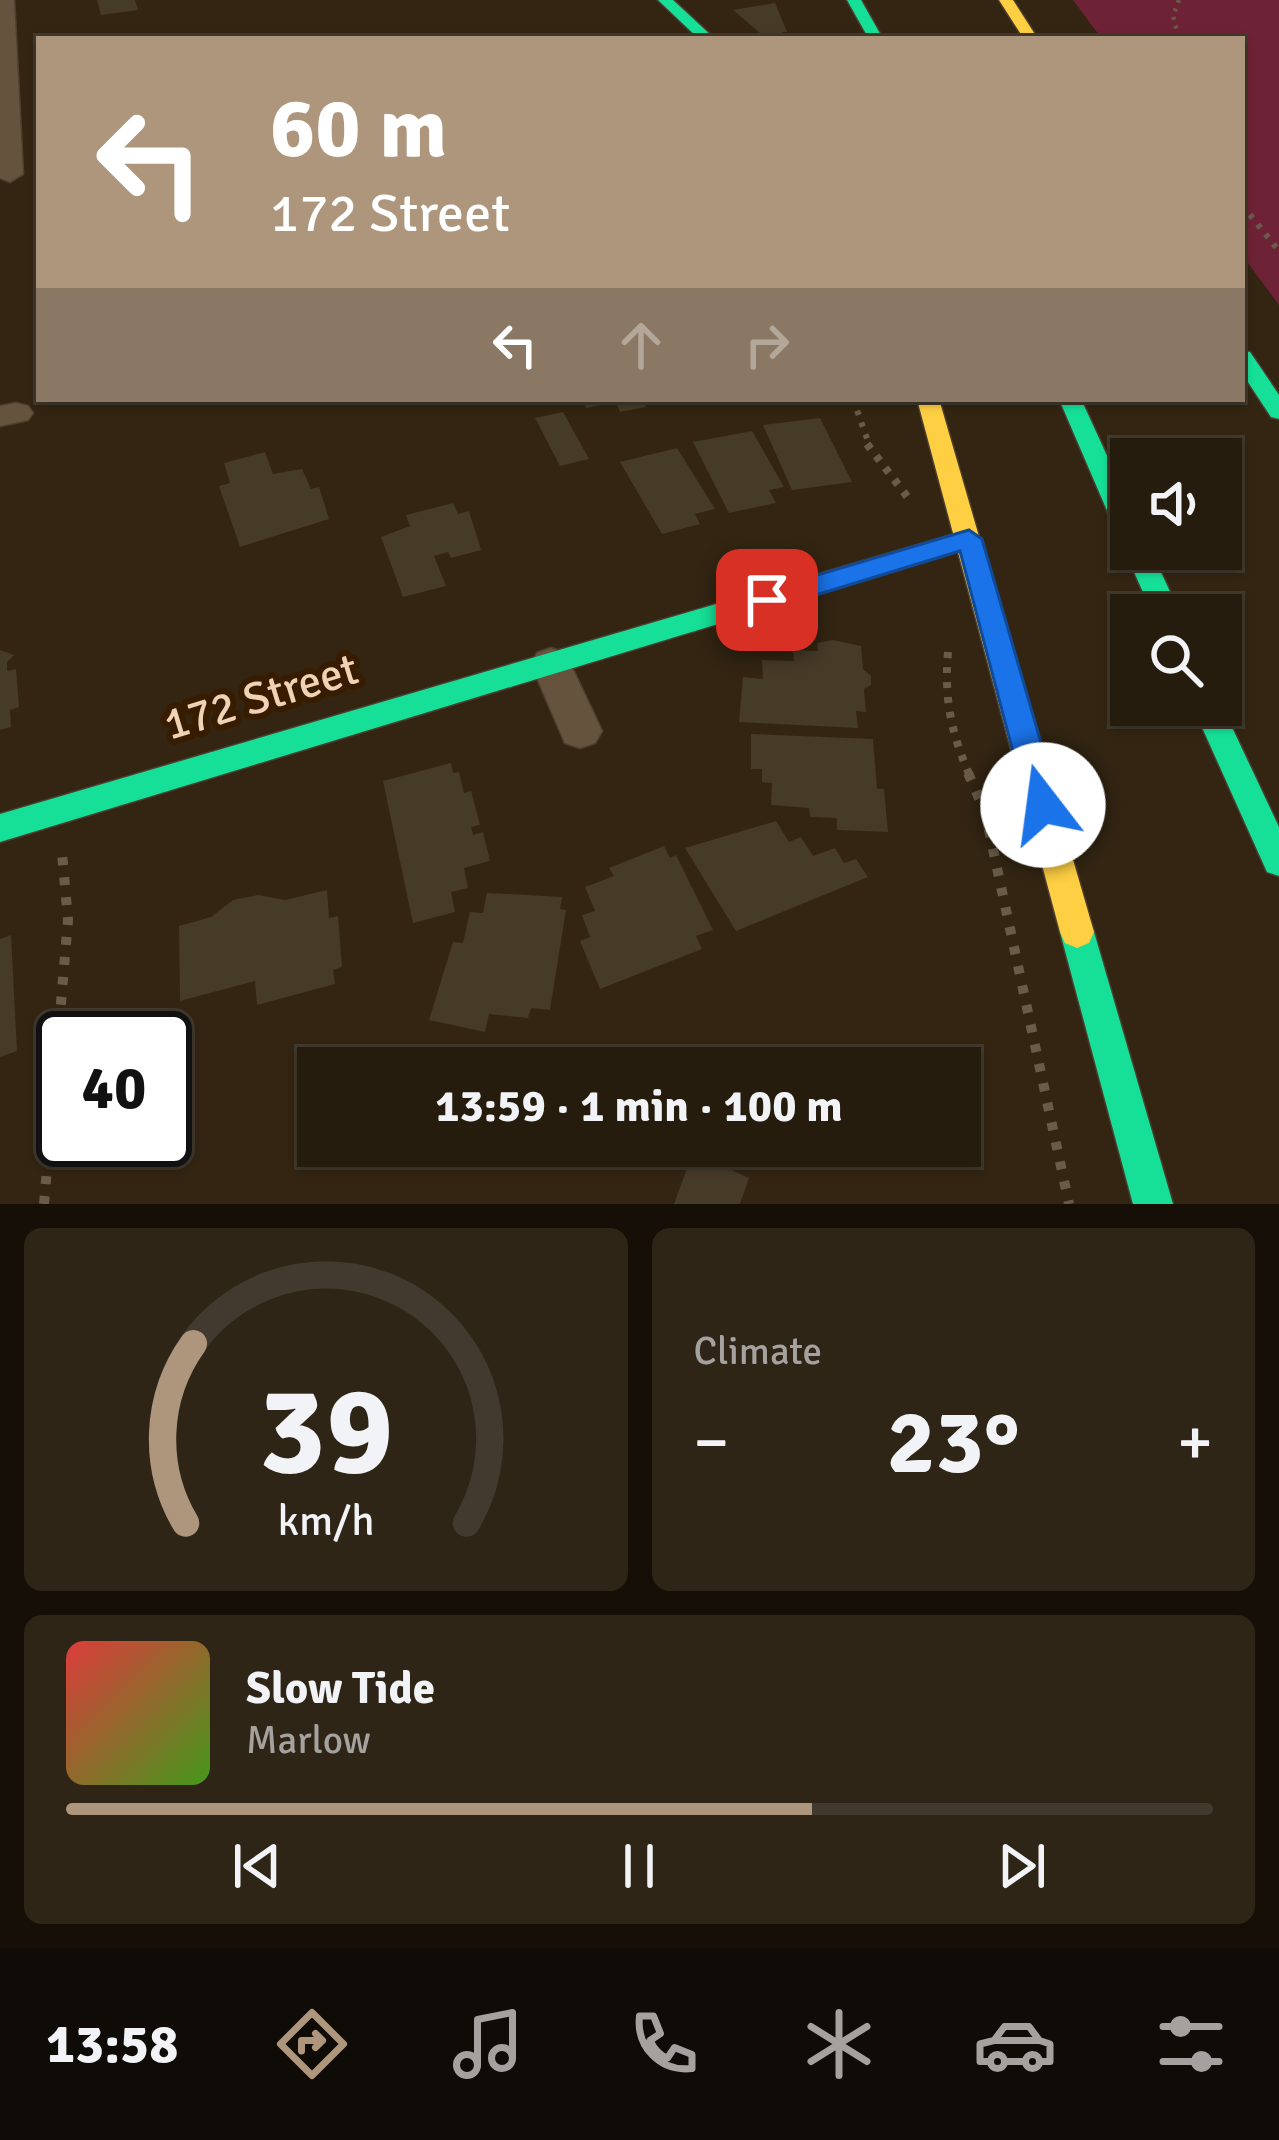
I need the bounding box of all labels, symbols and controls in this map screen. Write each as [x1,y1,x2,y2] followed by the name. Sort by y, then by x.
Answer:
[270,77,447,181] text: 60 m
[72,84,228,240] icon: left
[270,180,510,247] text: 172 Street
[482,312,548,378] icon: left
[608,312,674,378] icon: ahead
[734,312,800,378] icon: right
[1110,438,1242,726] map controls
[1110,438,1242,570] button: sound
[716,549,818,651] pin
[734,567,800,633] icon: arrive
[1110,594,1242,726] button: search
[157,641,365,753] street label: 172 Street
[980,742,1106,868] position arrow
[36,1011,192,1167] speed limit sign: 40
[435,1079,843,1134] text: 13:59 · 1 min · 100 m
[694,1327,822,1375] text: Climate
[258,1355,393,1508] text: 39
[887,1387,1020,1498] text: 23°
[694,1402,729,1483] text: −
[1177,1402,1213,1483] text: +
[277,1494,374,1547] text: km/h
[246,1661,435,1716] text: Slow Tide
[246,1716,371,1764] text: Marlow
[224,1833,290,1899] icon: previous
[606,1833,672,1899] icon: pause
[989,1833,1055,1899] icon: next
[270,2002,354,2086] icon: directions
[446,2002,530,2086] icon: music
[622,2002,706,2086] icon: phone
[797,2002,881,2086] icon: climate
[973,2002,1057,2086] icon: car
[1149,2002,1233,2086] icon: filters
[46,2011,178,2078] text: 13:58

